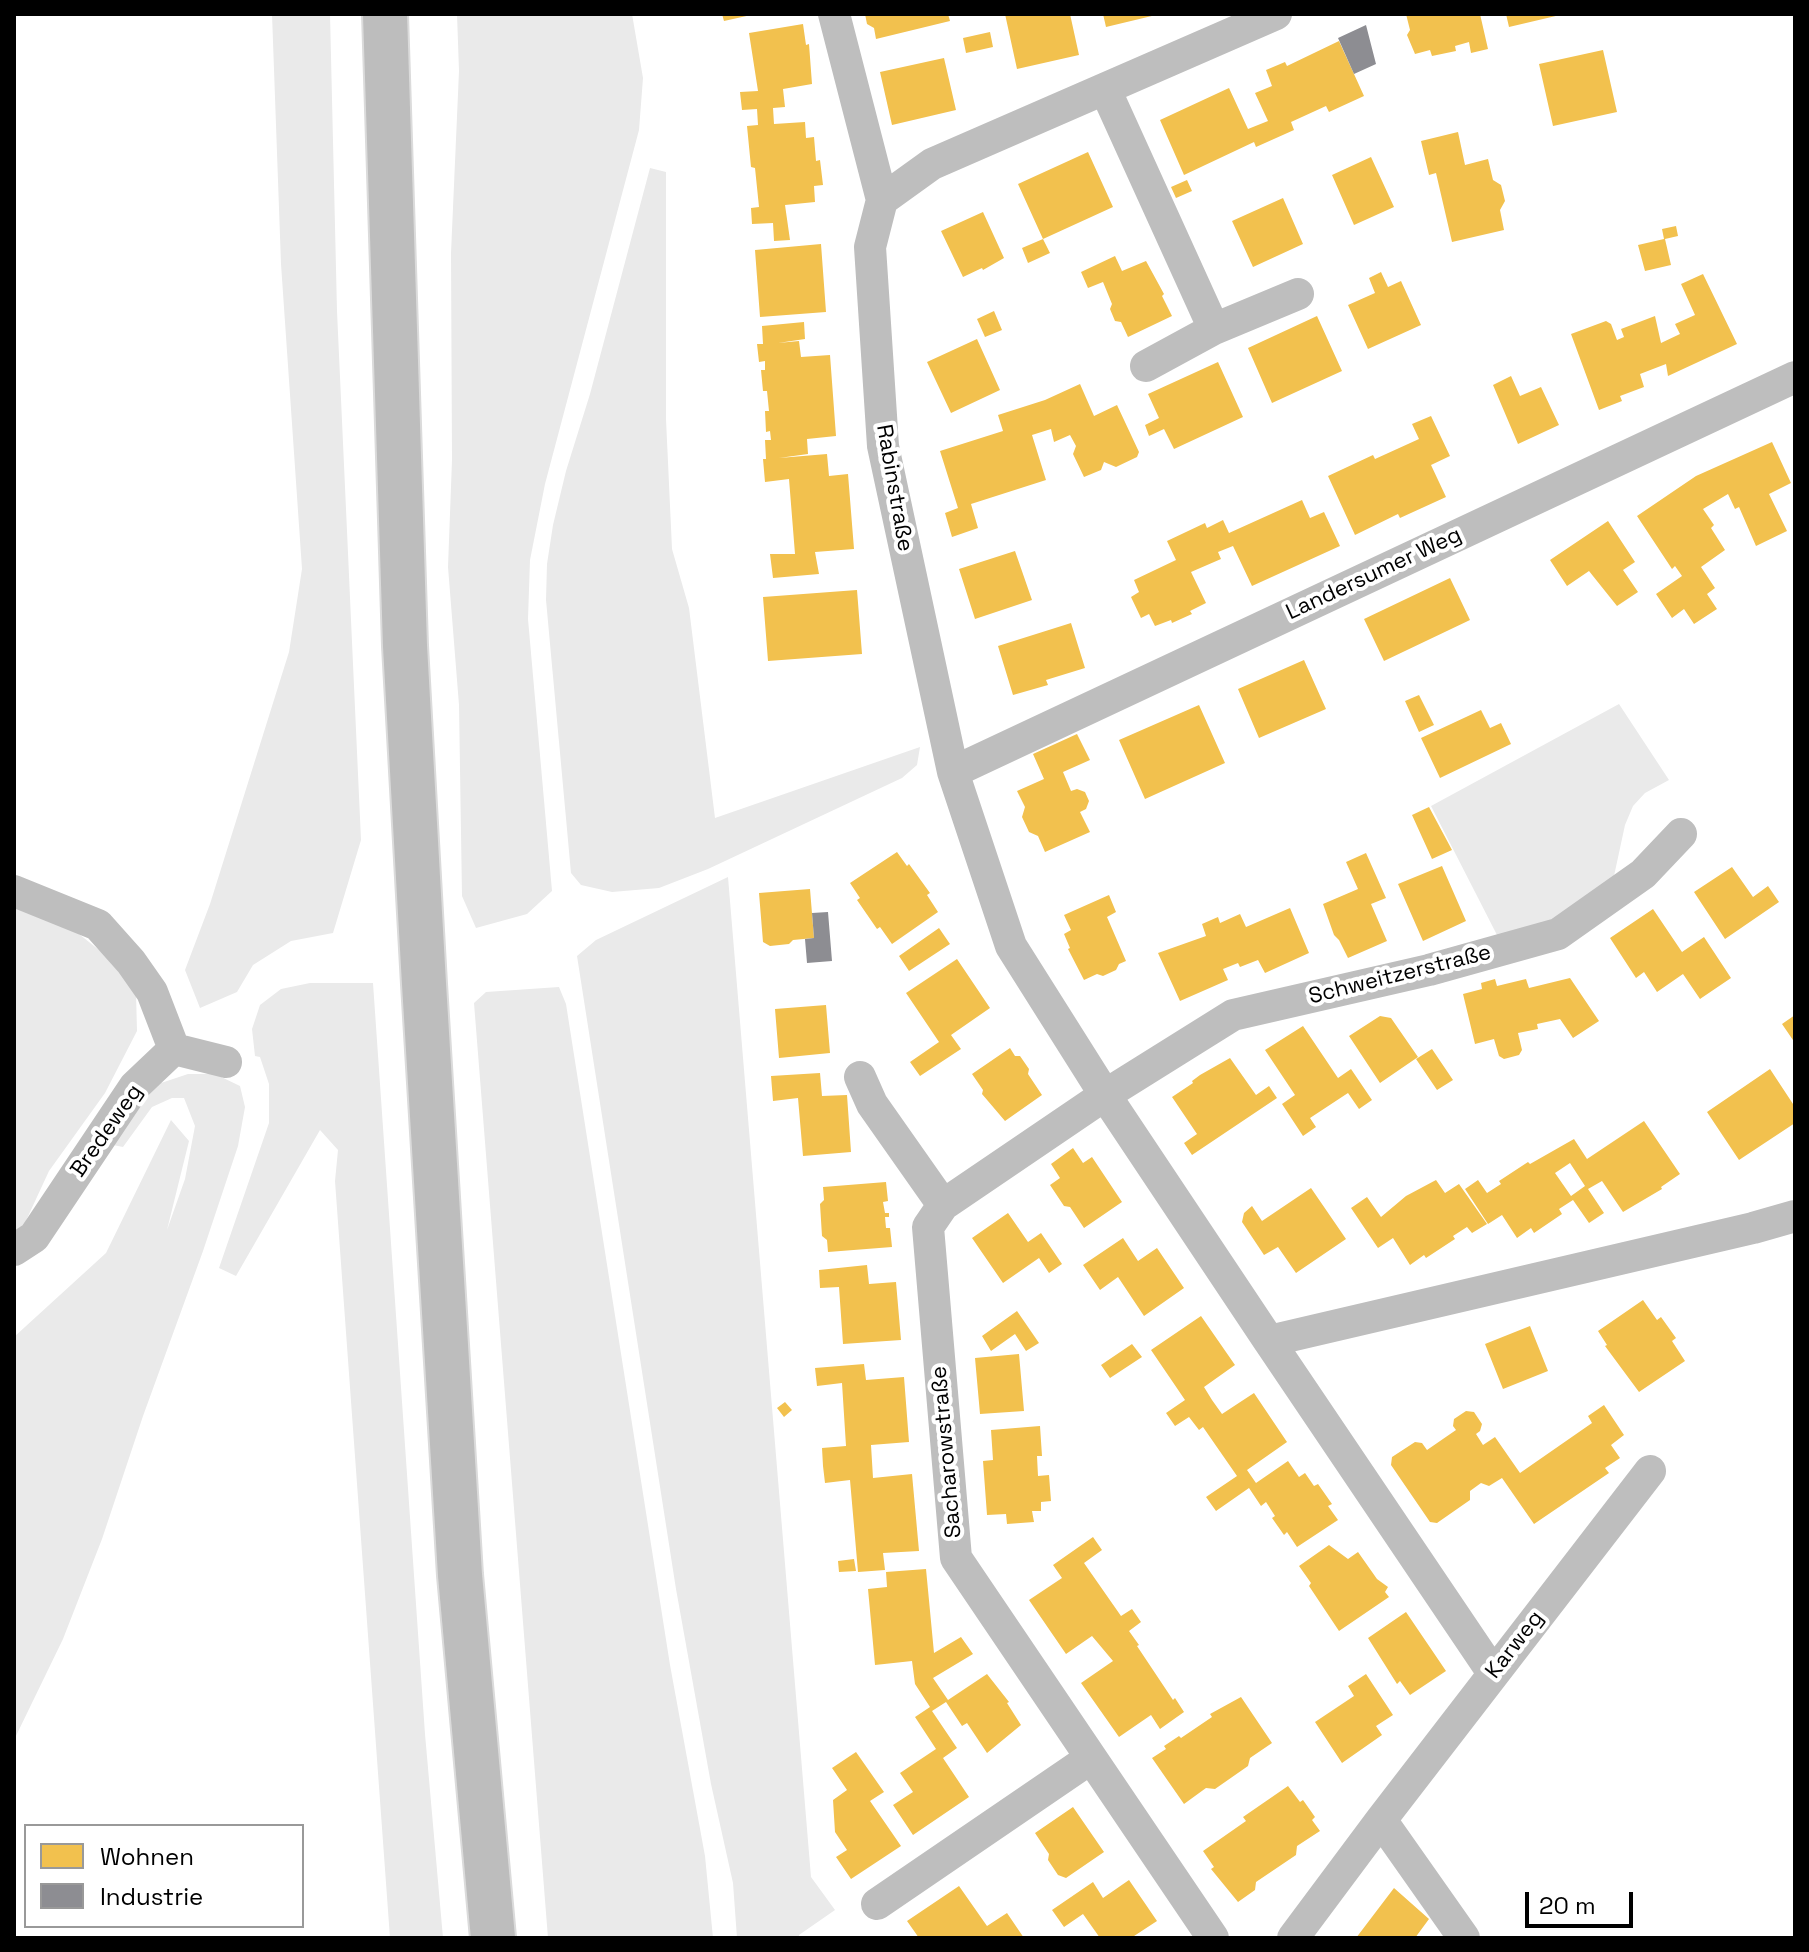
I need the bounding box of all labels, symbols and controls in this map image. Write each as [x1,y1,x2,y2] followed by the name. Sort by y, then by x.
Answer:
[870,422,918,554] street label: Rabinstraße
[1282,522,1466,626] street label: Landersumer Weg
[1306,940,1494,1010] street label: Schweitzerstraße
[66,1080,148,1182] street label: Bredeweg
[926,1365,968,1539] street label: Sacharowstraße
[1480,1606,1550,1684] street label: Karweg
[24,1824,304,1928] legend
[100,1841,194,1872] text: Wohnen
[1529,1876,1637,1926] scale bar
[100,1881,203,1912] text: Industrie
[1539,1890,1596,1921] text: 20 m

